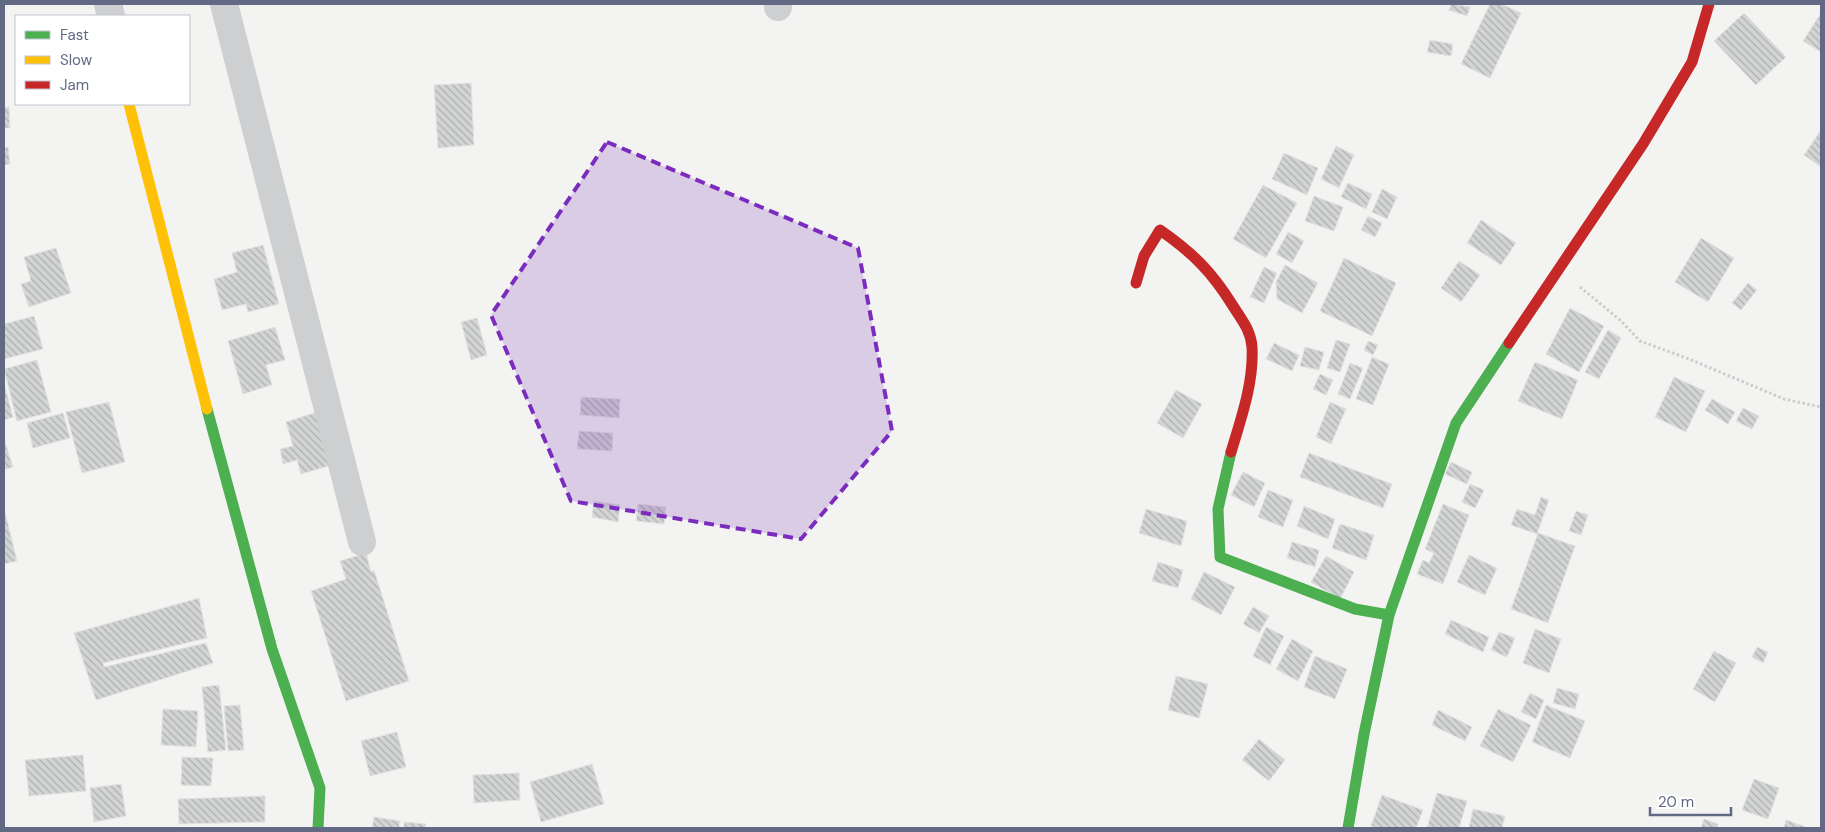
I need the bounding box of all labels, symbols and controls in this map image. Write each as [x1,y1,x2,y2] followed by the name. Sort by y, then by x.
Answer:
[15,15,190,105] legend
[60,25,89,45] text: Fast
[60,50,93,70] text: Slow
[60,75,89,95] text: Jam
[1650,784,1731,816] scale bar
[1658,792,1694,812] text: 20 m

